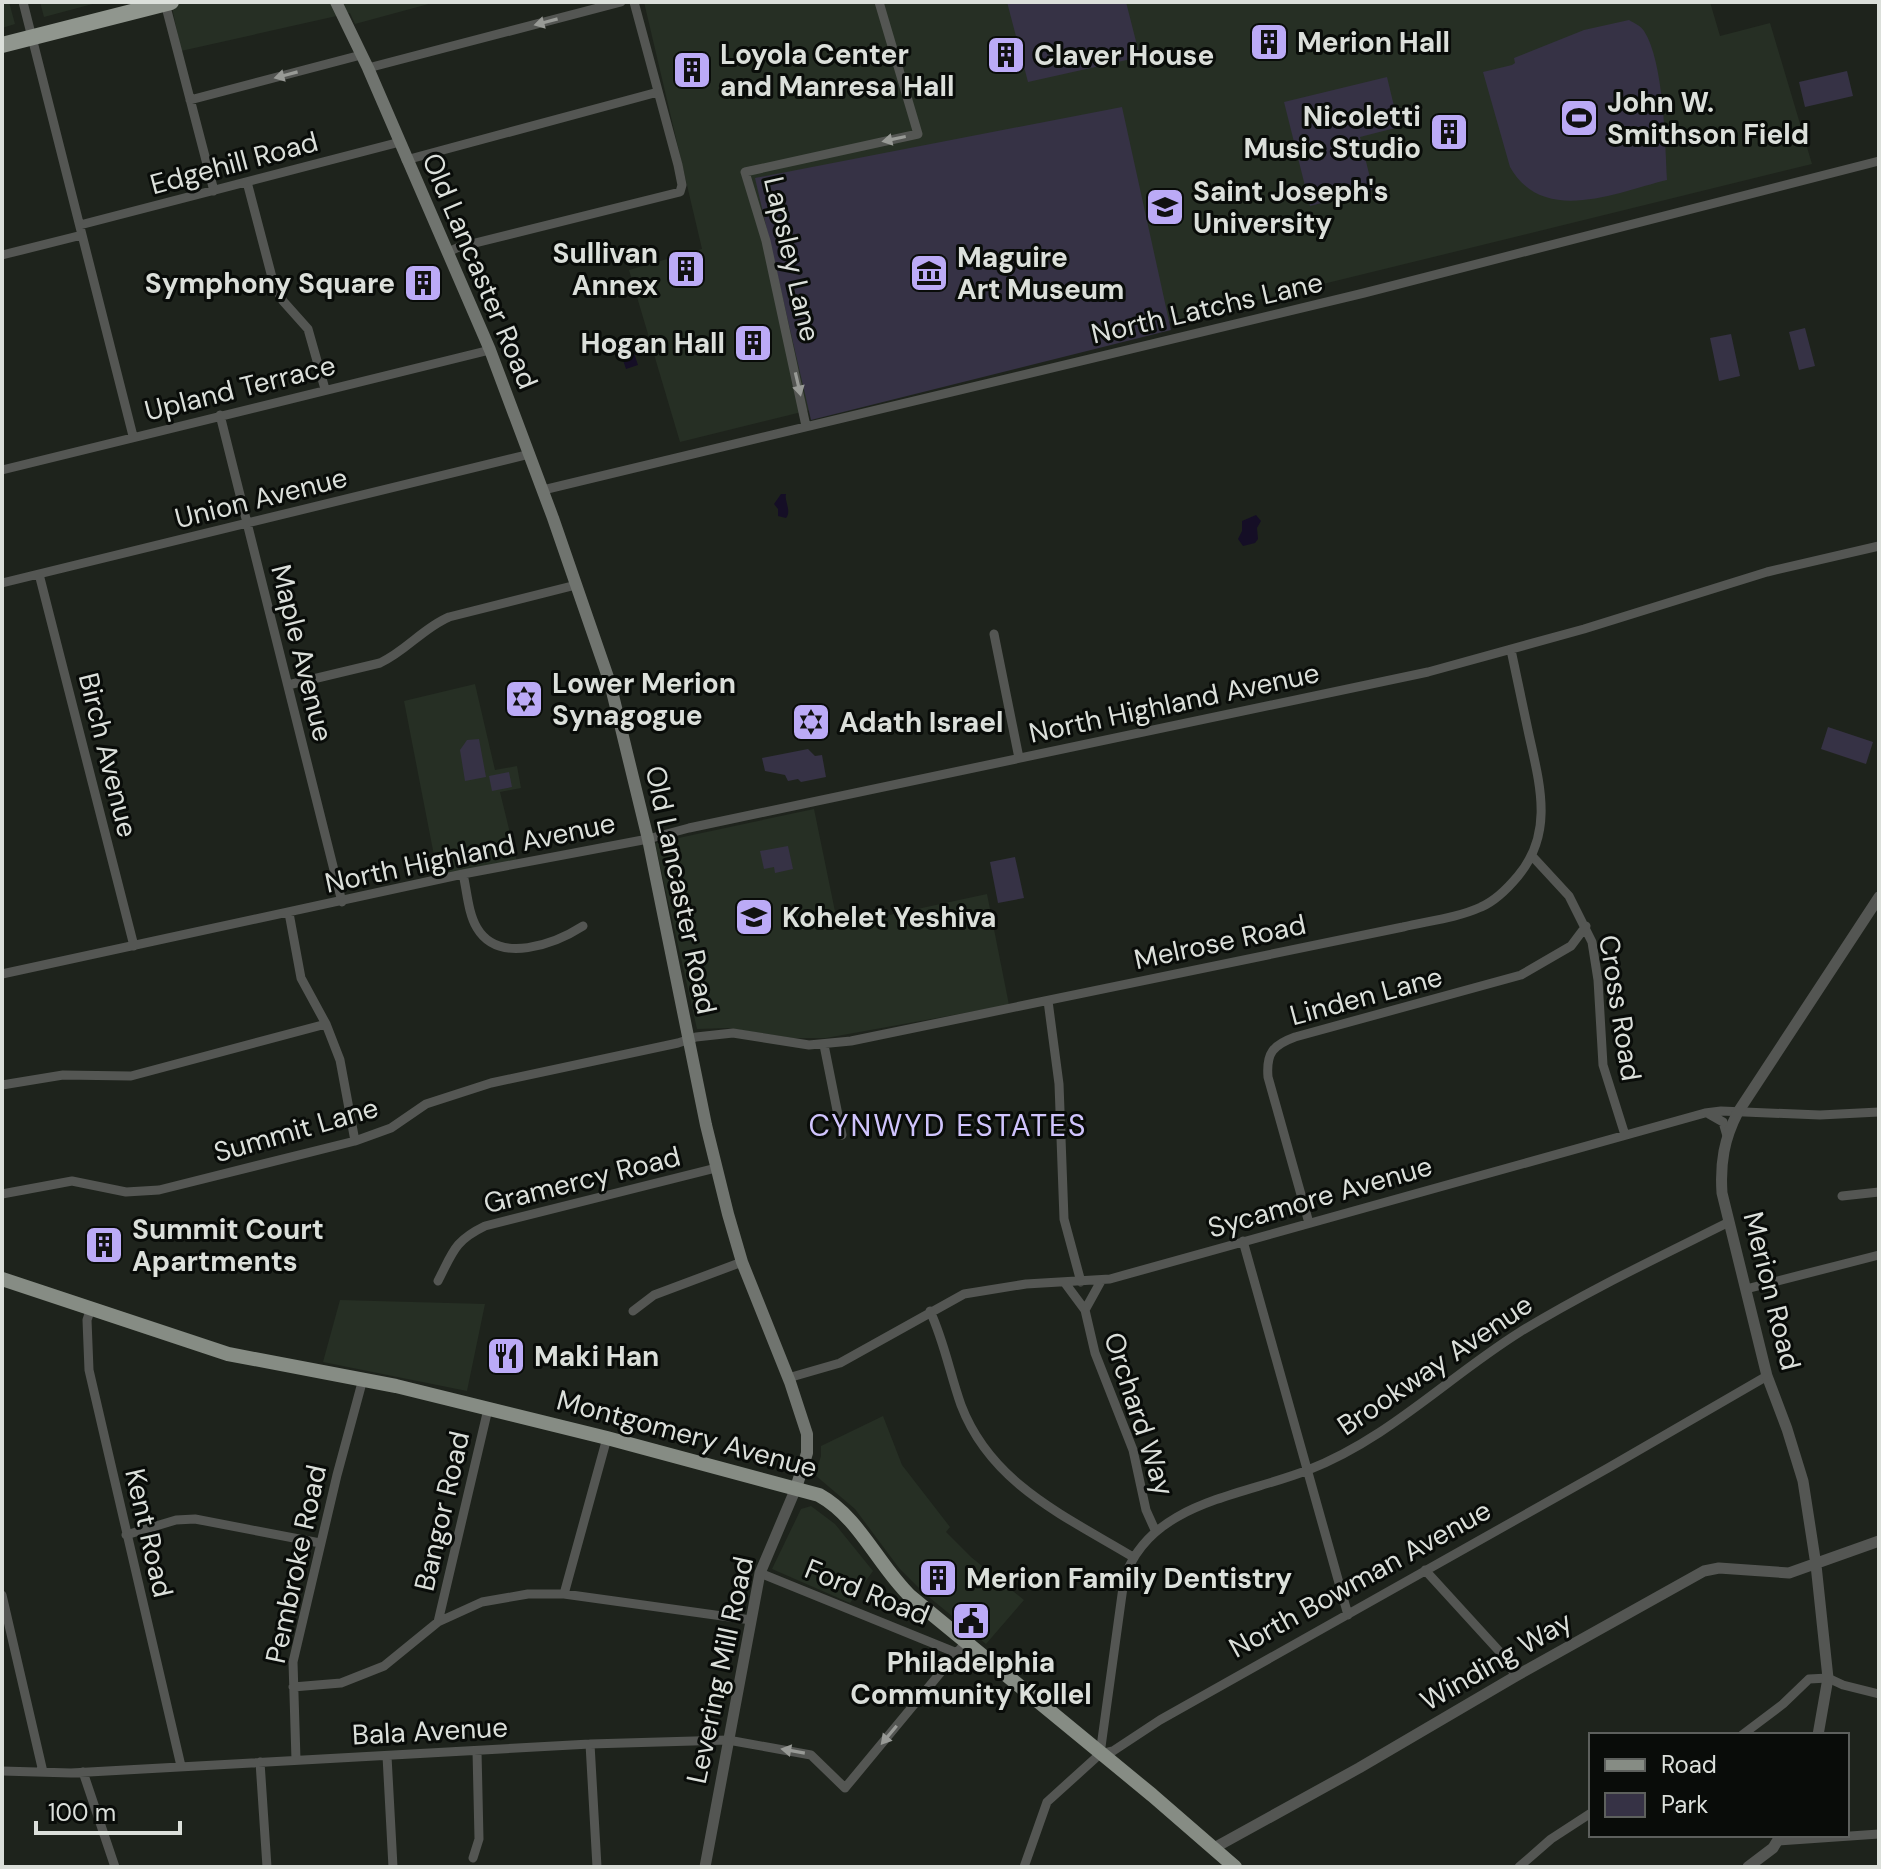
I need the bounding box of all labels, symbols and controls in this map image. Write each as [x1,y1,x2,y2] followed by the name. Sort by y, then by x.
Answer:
[533,16,558,28] one-way arrow
[1248,21,1290,63] building icon: Merion Hall
[1297,24,1450,61] place label: Merion Hall
[985,34,1027,76] building icon: Claver House
[720,36,954,105] place label: Loyola Center and Manresa Hall
[1034,37,1214,74] place label: Claver House
[671,49,713,91] building icon: Loyola Center and Manresa Hall
[274,69,299,81] one-way arrow
[1607,84,1809,153] place label: John W. Smithson Field
[1558,97,1600,139] sports icon: John W. Smithson Field
[1243,98,1421,167] place label: Nicoletti Music Studio
[1428,111,1470,153] building icon: Nicoletti Music Studio
[146,123,322,203] street label: Edgehill Road
[882,133,907,146] one-way arrow
[414,147,546,395] street label: Old Lancaster Road
[755,173,829,345] street label: Lapsley Lane
[1193,173,1389,242] place label: Saint Joseph's University
[1144,186,1186,228] school or university icon: Saint Joseph's University
[553,235,658,304] place label: Sullivan Annex
[957,239,1124,308] place label: Maguire Art Museum
[665,248,707,290] building icon: Sullivan Annex
[908,252,950,294] museum icon: Maguire Art Museum
[402,262,444,304] building icon: Symphony Square
[1088,263,1326,353] street label: North Latchs Lane
[145,265,395,302] place label: Symphony Square
[732,322,774,364] building icon: Hogan Hall
[581,325,725,362] place label: Hogan Hall
[141,346,339,430] street label: Upland Terrace
[792,372,804,397] one-way arrow
[171,459,351,537] street label: Union Avenue
[262,561,342,745] street label: Maple Avenue
[1025,654,1323,752] street label: North Highland Avenue
[552,665,736,734] place label: Lower Merion Synagogue
[70,669,146,841] street label: Birch Avenue
[503,678,545,720] synagogue icon: Lower Merion Synagogue
[790,701,832,743] synagogue icon: Adath Israel
[839,704,1004,741] place label: Adath Israel
[637,762,725,1018] street label: Old Lancaster Road
[321,804,619,902] street label: North Highland Avenue
[733,896,775,938] school or university icon: Kohelet Yeshiva
[782,899,997,936] place label: Kohelet Yeshiva
[1131,906,1309,978] street label: Melrose Road
[1590,932,1650,1084] street label: Cross Road
[1286,958,1446,1034] street label: Linden Lane
[210,1089,382,1171] street label: Summit Lane
[809,1106,1087,1145] district label: CYNWYD ESTATES
[480,1138,684,1222] street label: Gramercy Road
[1204,1147,1436,1247] street label: Sycamore Avenue
[1734,1208,1810,1374] street label: Merion Road
[132,1211,324,1280] place label: Summit Court Apartments
[83,1224,125,1266] building icon: Summit Court Apartments
[1330,1286,1540,1444] street label: Brookway Avenue
[1095,1328,1183,1500] street label: Orchard Way
[485,1335,527,1377] restaurant icon: Maki Han
[534,1338,659,1375] place label: Maki Han
[553,1381,821,1487] street label: Montgomery Avenue
[406,1427,478,1595] street label: Bangor Road
[257,1461,335,1667] street label: Pembroke Road
[116,1465,182,1601] street label: Kent Road
[1222,1492,1498,1666] street label: North Bowman Avenue
[799,1550,935,1634] street label: Ford Road
[678,1553,762,1787] street label: Levering Mill Road
[917,1557,959,1599] building icon: Merion Family Dentistry
[966,1560,1292,1597] place label: Merion Family Dentistry
[950,1600,992,1642] public building icon: Philadelphia Community Kollel
[1413,1603,1579,1719] street label: Winding Way
[850,1644,1092,1713] place label: Philadelphia Community Kollel
[351,1708,509,1754] street label: Bala Avenue
[881,1724,898,1744] one-way arrow
[1589,1733,1849,1837] legend
[780,1745,805,1757] one-way arrow
[1661,1749,1717,1780] text: Road
[36,1785,180,1835] scale bar
[1661,1789,1708,1820] text: Park
[48,1797,116,1828] text: 100 m

